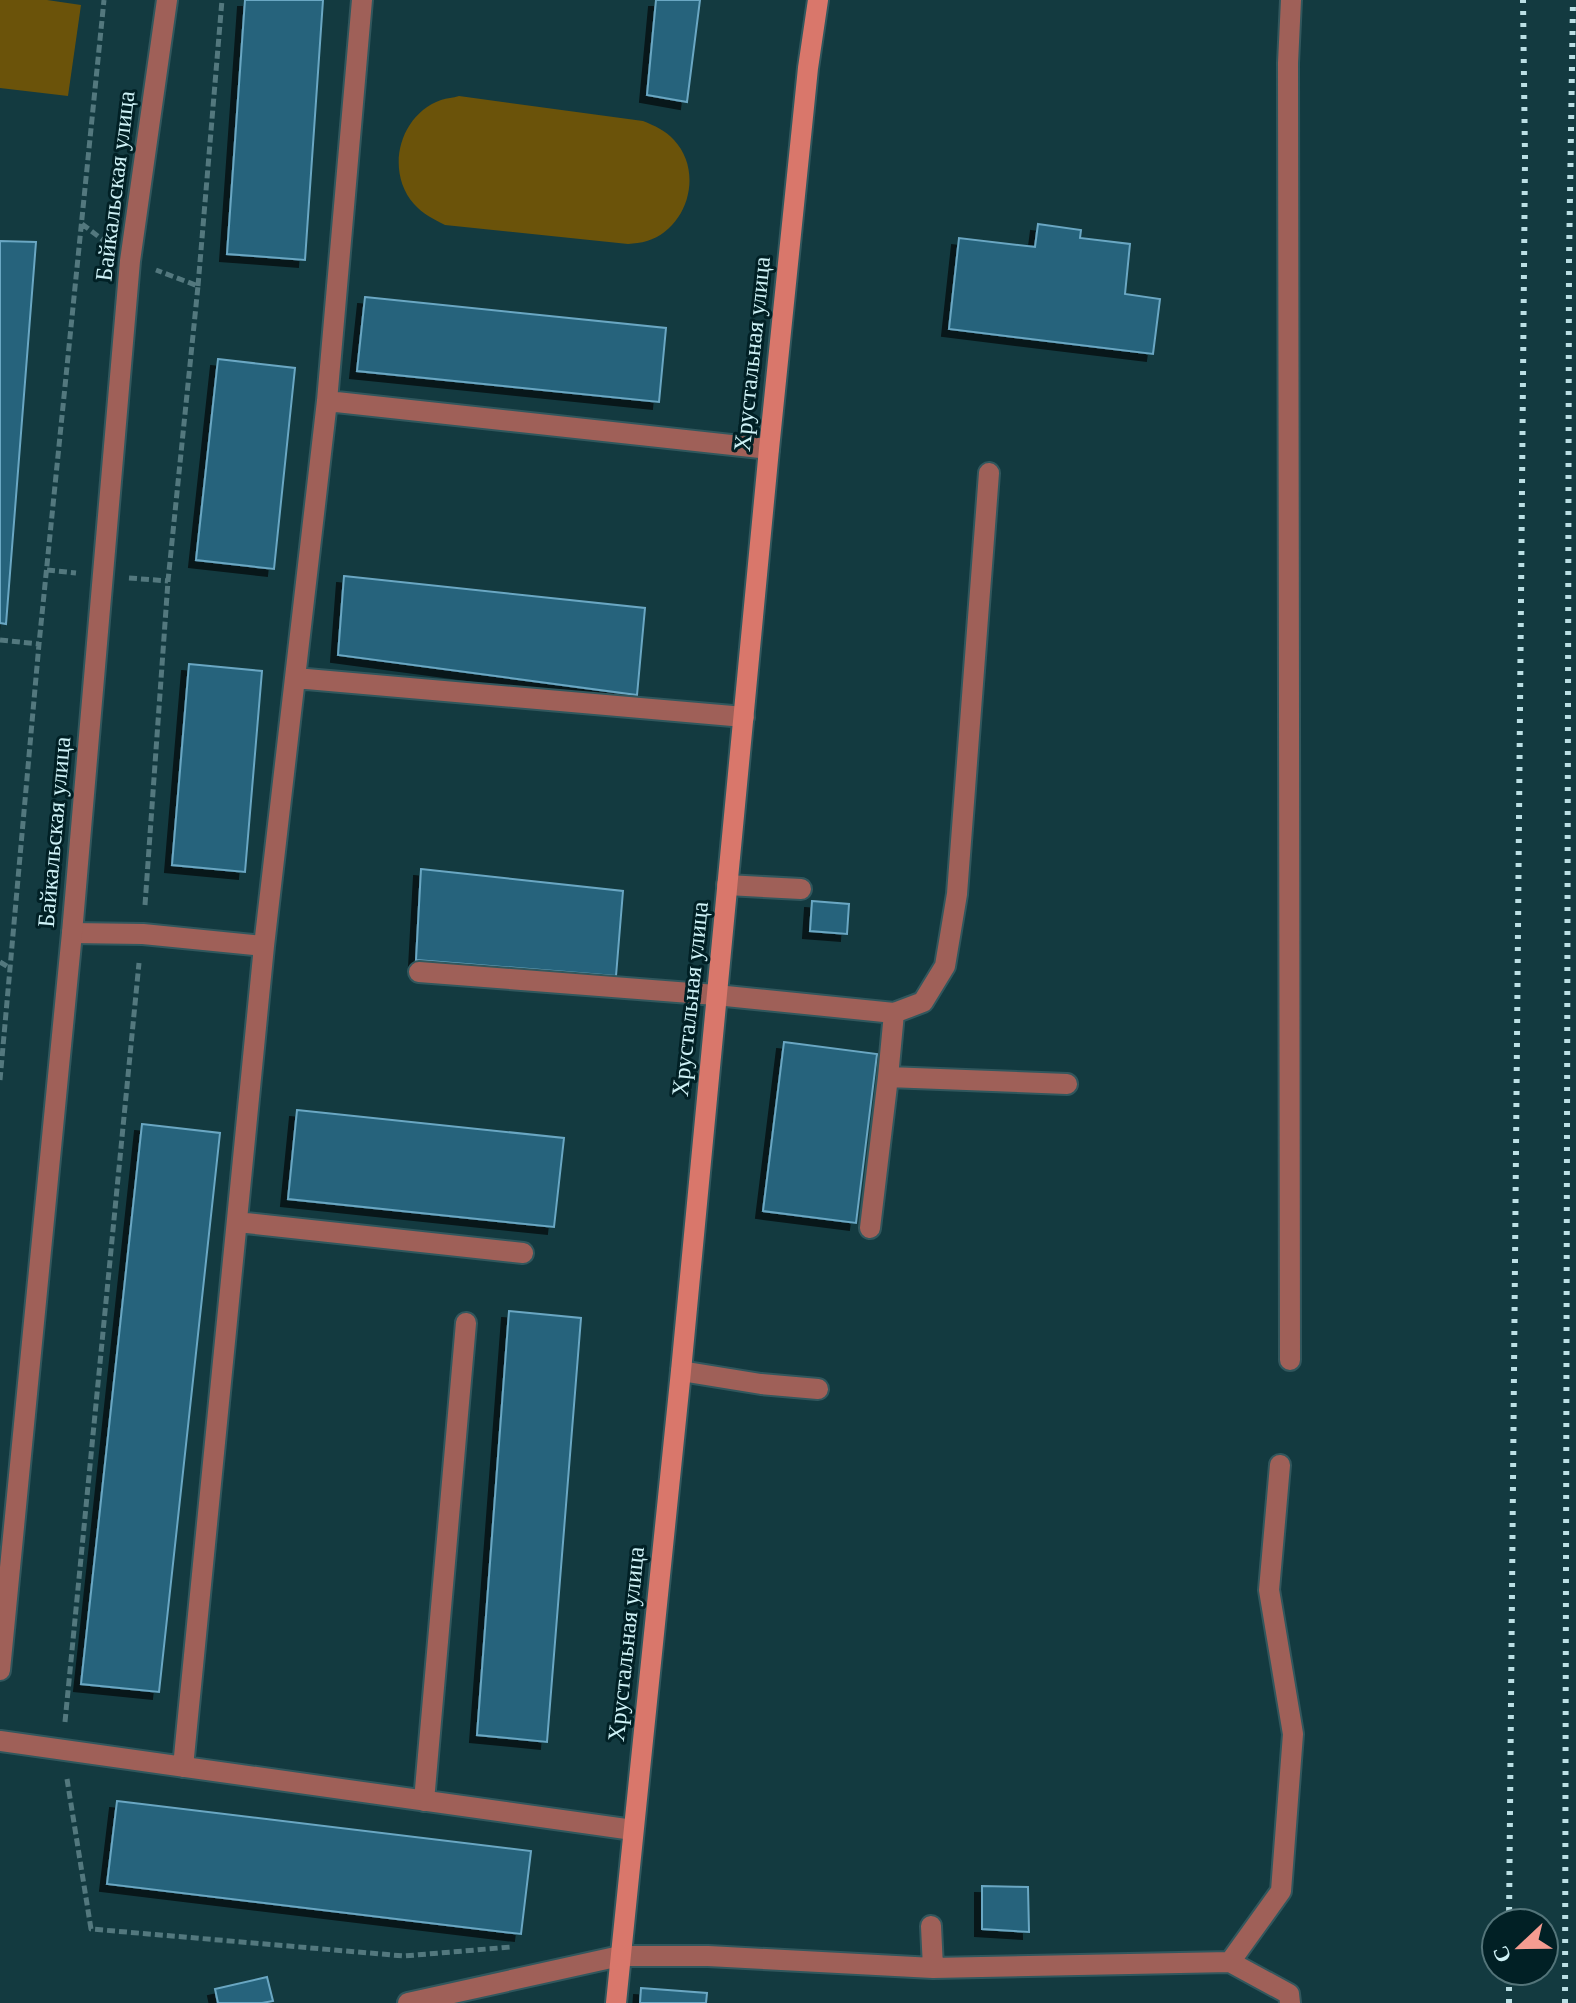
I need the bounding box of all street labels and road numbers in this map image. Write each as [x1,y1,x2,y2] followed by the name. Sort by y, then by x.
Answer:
[90,89,140,283] street label: Байкальская улица
[729,255,775,453] street label: Хрустальная улица
[33,735,75,928] street label: Байкальская улица
[667,900,713,1098] street label: Хрустальная улица
[603,1545,649,1743] street label: Хрустальная улица

